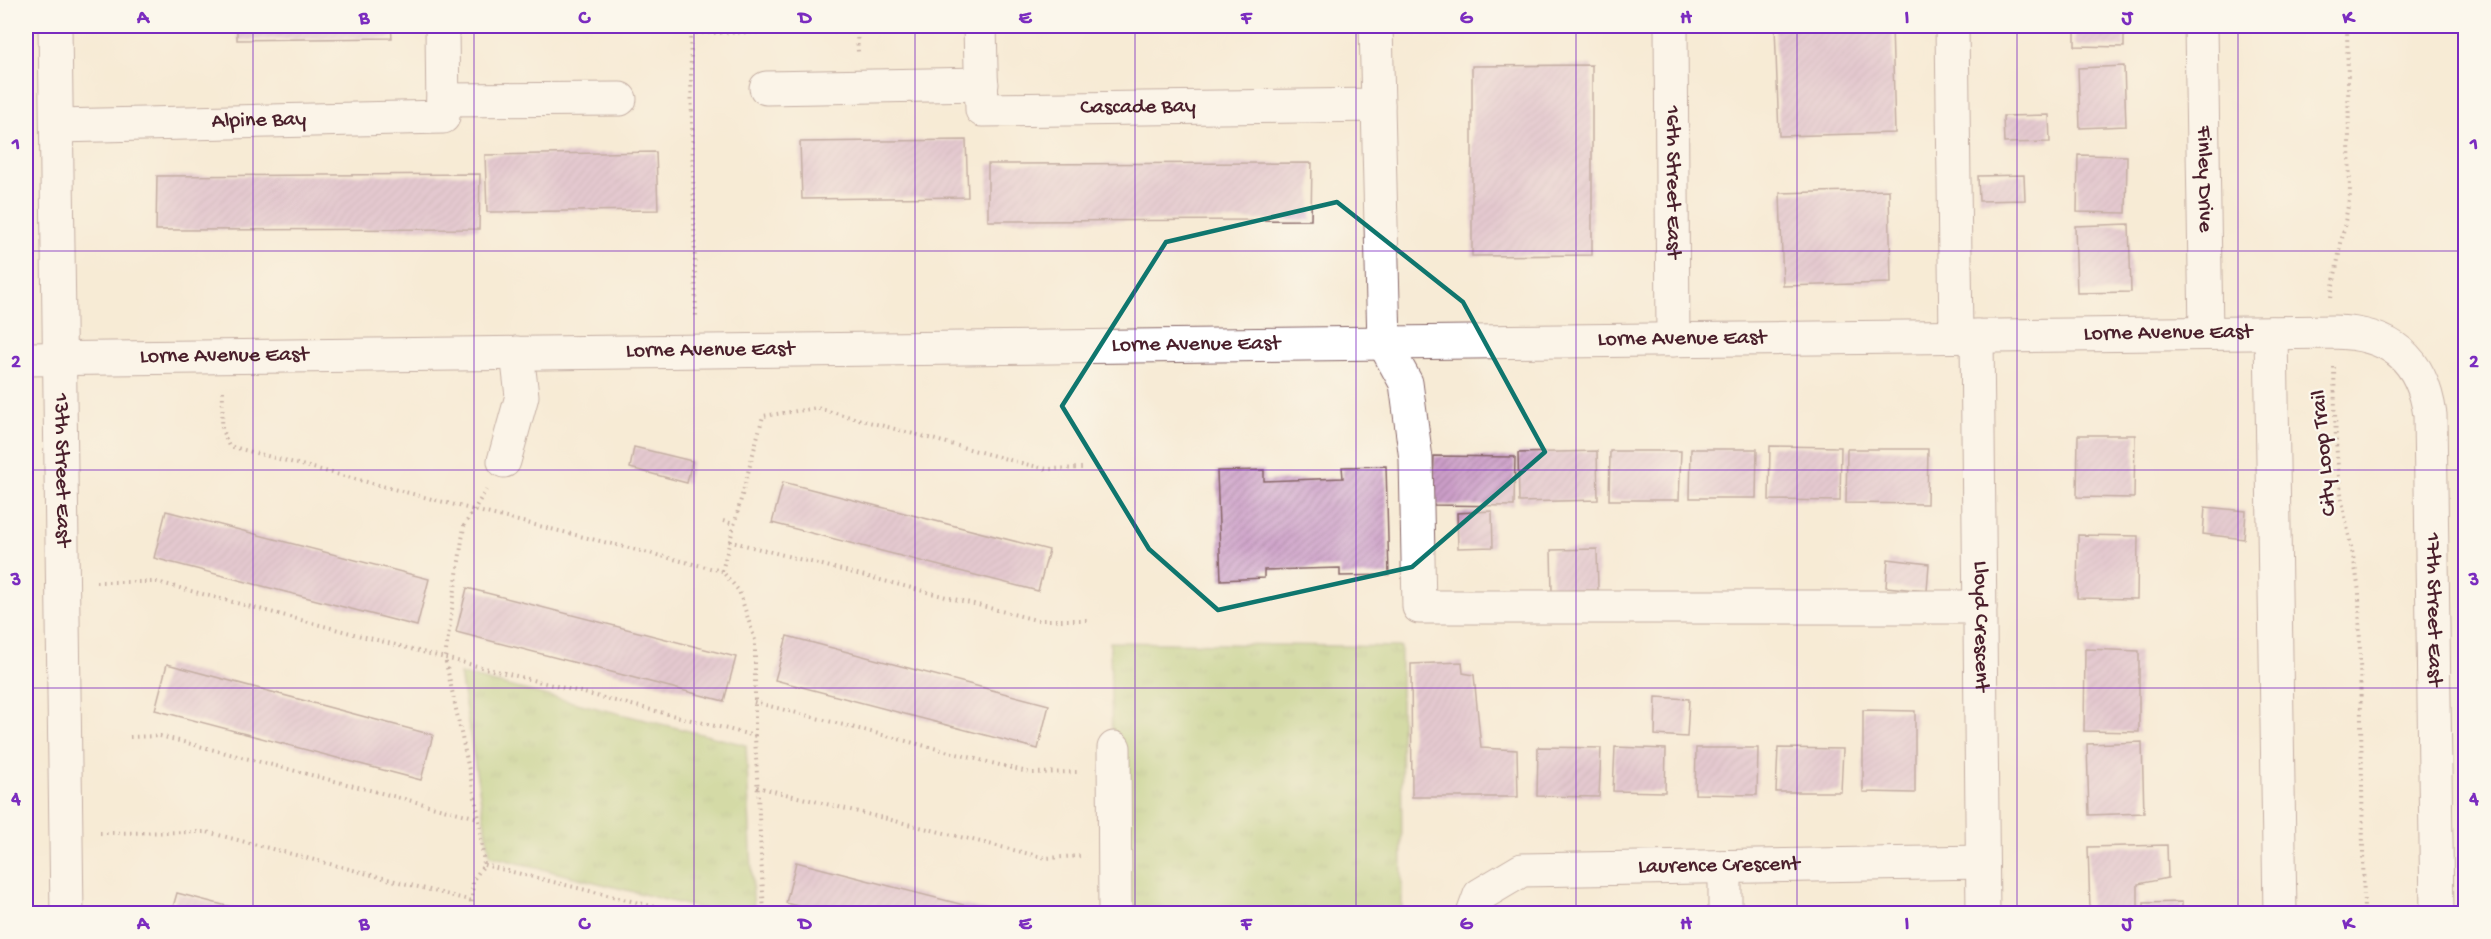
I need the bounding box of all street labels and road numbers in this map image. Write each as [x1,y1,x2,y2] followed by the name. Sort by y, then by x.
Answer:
[1080,94,1196,122] street label: Cascade Bay
[1659,104,1685,261] street label: 16th Street East
[211,107,307,135] street label: Alpine Bay
[2190,124,2217,233] street label: Finley Drive
[2083,320,2254,348] street label: Lorne Avenue East
[1597,326,1768,354] street label: Lorne Avenue East
[1111,331,1282,359] street label: Lorne Avenue East
[625,337,796,365] street label: Lorne Avenue East
[139,343,311,371] street label: Lorne Avenue East
[2307,389,2343,517] street label: City Loop Trail
[47,392,75,549] street label: 13th Street East
[2419,532,2447,688] street label: 17th Street East
[1966,560,1994,694] street label: Lloyd Crescent
[1638,852,1802,881] street label: Laurence Crescent

